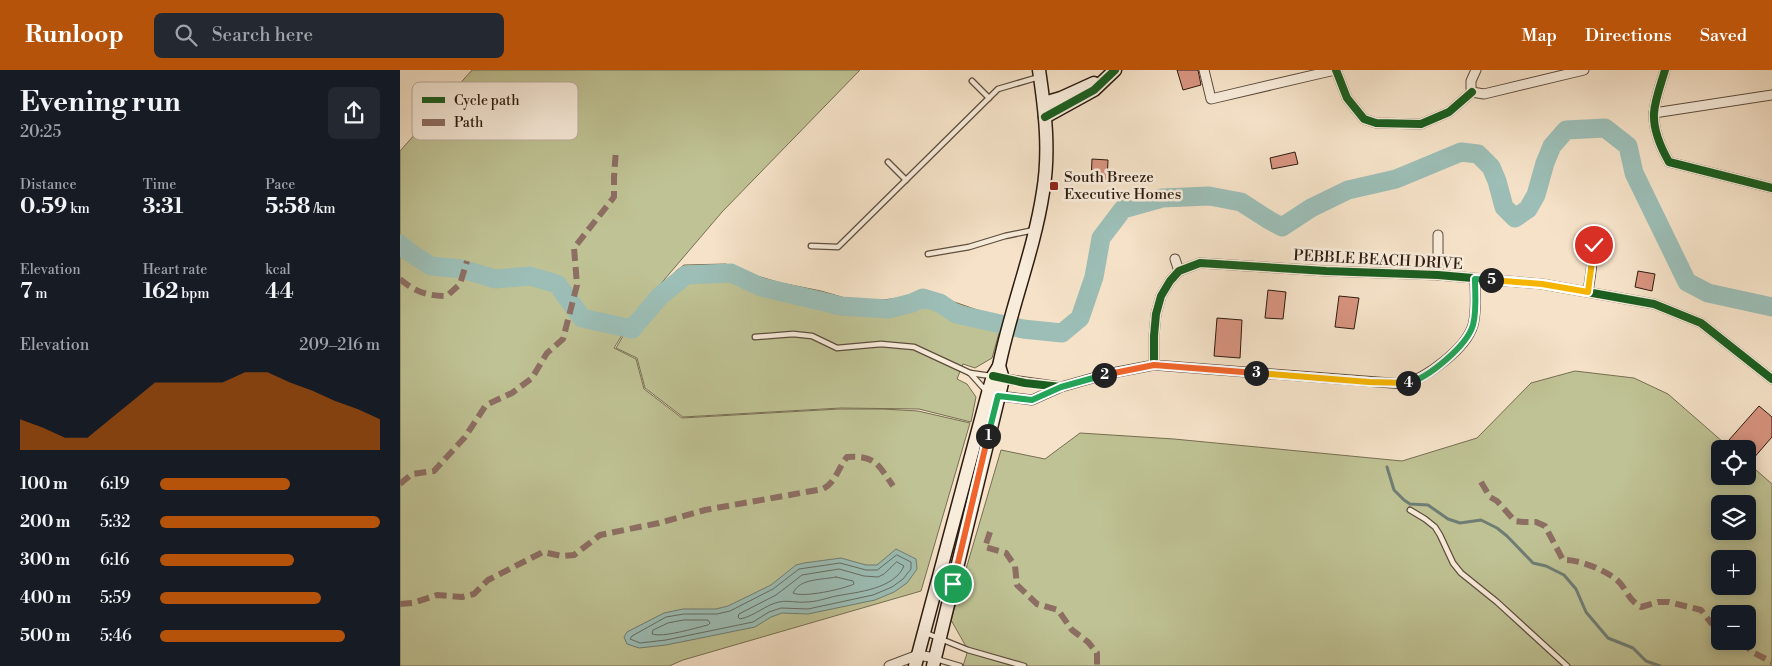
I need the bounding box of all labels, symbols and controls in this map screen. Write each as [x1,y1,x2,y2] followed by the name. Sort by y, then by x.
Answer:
[154,13,504,58] search box
[25,20,124,50] text: Runloop
[172,21,200,49] icon: search
[212,23,313,47] text: Search here
[1521,24,1557,47] text: Map
[1585,24,1672,47] text: Directions
[1700,24,1747,47] text: Saved
[412,82,578,140] legend
[20,85,181,120] text: Evening run
[328,87,380,139] button: share
[454,92,520,110] text: Cycle path
[454,114,484,132] text: Path
[20,122,61,142] text: 20:25
[1064,168,1181,204] place label: South Breeze Executive Homes
[20,176,77,194] text: Distance
[143,176,176,194] text: Time
[265,176,295,194] text: Pace
[1048,180,1060,192] marker: South Breeze Executive Homes
[20,194,67,220] text: 0.59
[143,194,183,220] text: 3:31
[265,194,311,220] text: 5:58
[67,200,90,218] text: km
[311,200,336,218] text: /km
[1573,224,1615,266] pin
[1580,231,1608,259] icon: check
[1293,246,1463,274] street label: PEBBLE BEACH DRIVE
[20,261,81,279] text: Elevation
[143,261,207,279] text: Heart rate
[265,261,291,279] text: kcal
[1478,268,1504,292] pin: 5
[1487,271,1496,289] text: 5
[20,279,32,305] text: 7
[143,279,178,305] text: 162
[265,279,294,305] text: 44
[32,285,48,303] text: m
[178,285,210,303] text: bpm
[20,335,89,355] text: Elevation
[299,335,380,355] text: 209–216 m
[1244,360,1268,386] pin: 3
[1092,362,1116,388] pin: 2
[1252,364,1261,382] text: 3
[1100,366,1109,384] text: 2
[1396,370,1420,396] pin: 4
[1404,374,1413,392] text: 4
[976,424,1000,448] pin: 1
[985,427,992,445] text: 1
[1711,440,1756,650] map controls
[1711,440,1756,485] button: locate
[20,474,68,494] text: 100 m
[100,474,129,494] text: 6:19
[1711,495,1756,540] button: layers
[20,512,70,532] text: 200 m
[100,512,130,532] text: 5:32
[20,550,70,570] text: 300 m
[100,550,129,570] text: 6:16
[1711,550,1756,595] button: +
[932,563,974,605] pin
[939,570,967,598] icon: arrive
[20,588,71,608] text: 400 m
[100,588,131,608] text: 5:59
[1711,605,1756,650] button: −
[20,626,70,646] text: 500 m
[100,626,132,646] text: 5:46

